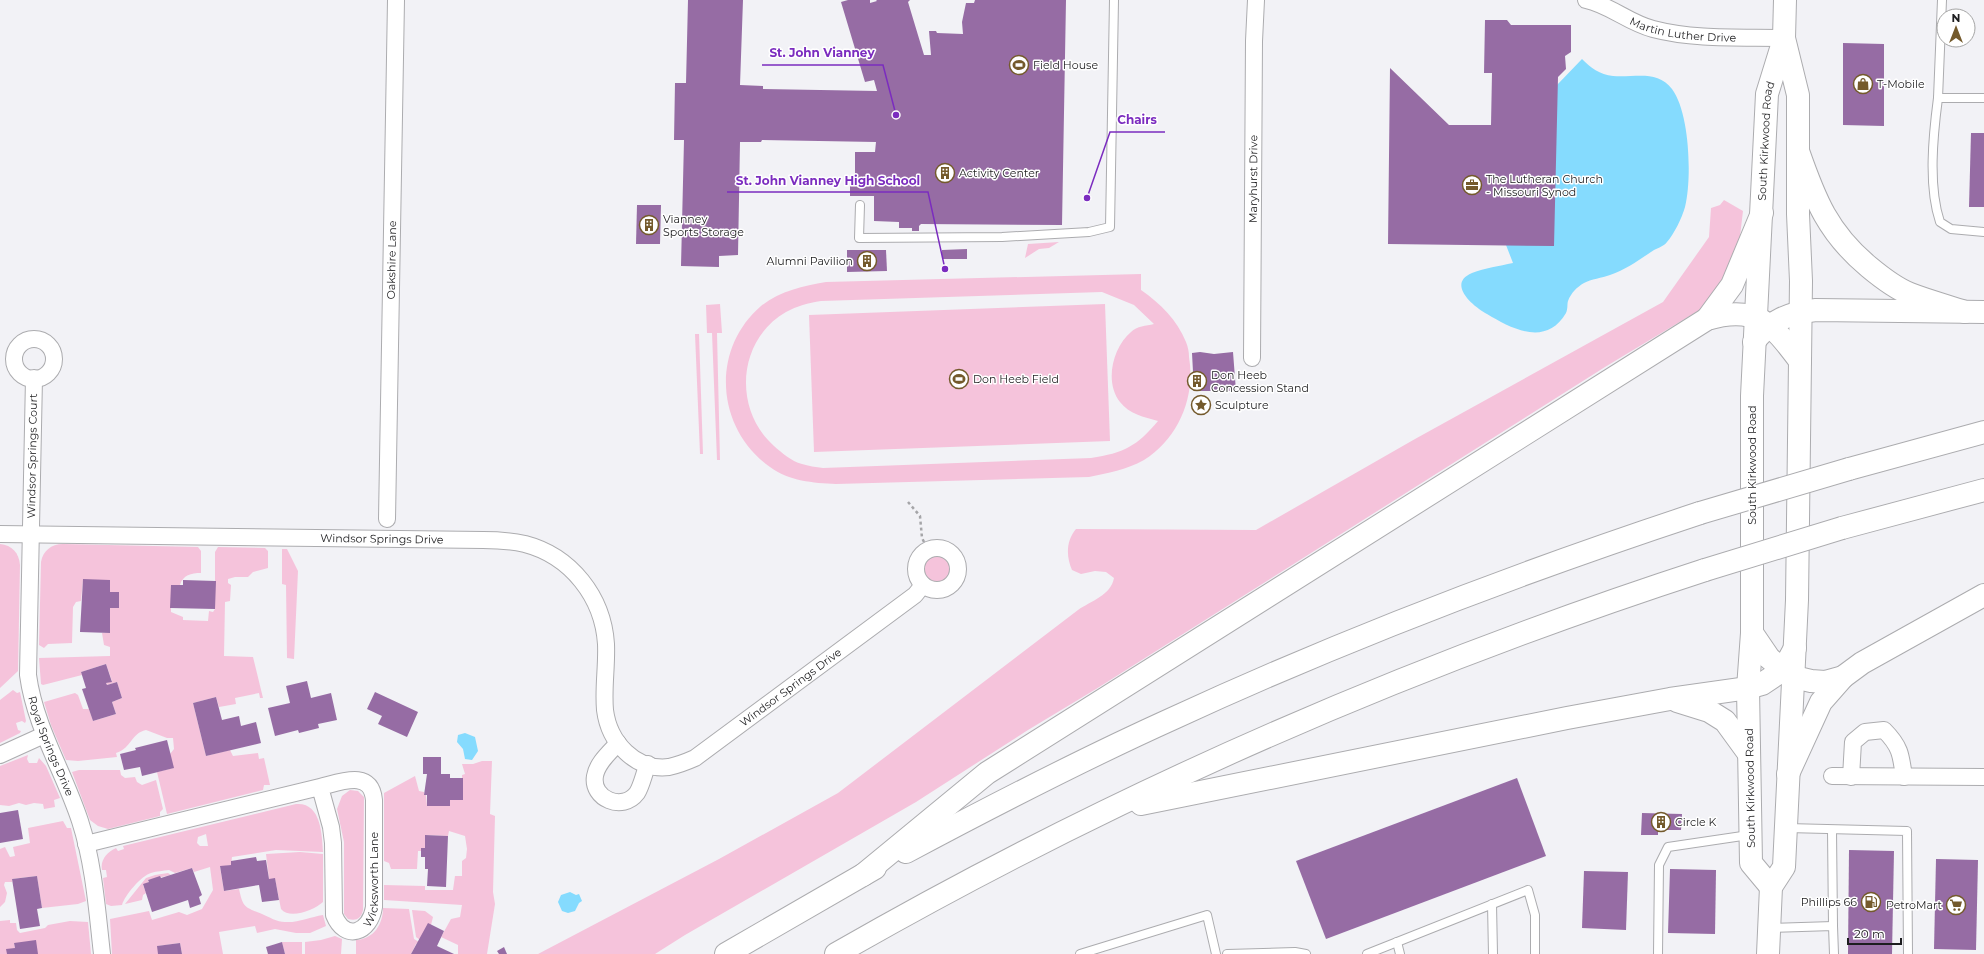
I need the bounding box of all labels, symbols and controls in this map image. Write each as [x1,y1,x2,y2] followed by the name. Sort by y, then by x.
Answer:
[1936,8,1976,48] north arrow
[1952,11,1960,25] text: N
[1628,14,1737,45] street label: Martin Luther Drive
[762,41,883,65] callout: St. John Vianney
[769,45,875,60] text: St. John Vianney
[1008,54,1030,76] sports icon: Field House
[1033,58,1098,72] place label: Field House
[1852,73,1874,95] shop icon: T-Mobile
[1877,77,1925,91] place label: T-Mobile
[1755,79,1778,201] street label: South Kirkwood Road
[1110,108,1165,132] callout: Chairs
[1117,112,1157,127] text: Chairs
[1246,135,1260,223] street label: Maryhurst Drive
[934,162,956,184] building icon: Activity Center
[959,166,1039,180] place label: Activity Center
[727,168,928,192] callout: St. John Vianney High School
[1486,172,1603,199] place label: The Lutheran Church - Missouri Synod
[736,173,920,188] text: St. John Vianney High School
[1461,174,1483,196] office icon: The Lutheran Church - Missouri Synod
[663,212,744,239] place label: Vianney Sports Storage
[638,214,660,236] building icon: Vianney Sports Storage
[384,220,399,300] street label: Oakshire Lane
[856,250,878,272] building icon: Alumni Pavilion
[767,254,853,268] place label: Alumni Pavilion
[948,368,970,390] sports icon: Don Heeb Field
[1211,368,1309,395] place label: Don Heeb Concession Stand
[1186,370,1208,392] building icon: Don Heeb Concession Stand
[973,372,1059,386] place label: Don Heeb Field
[24,393,40,519] street label: Windsor Springs Court
[1190,394,1212,416] place icon: Sculpture
[1215,398,1269,412] place label: Sculpture
[1745,405,1759,525] street label: South Kirkwood Road
[320,531,444,547] street label: Windsor Springs Drive
[737,645,844,730] street label: Windsor Springs Drive
[25,695,77,798] street label: Royal Springs Drive
[1742,728,1758,848] street label: South Kirkwood Road
[1650,811,1672,833] building icon: Circle K
[1675,815,1717,829] place label: Circle K
[360,832,381,930] street label: Wicksworth Lane
[1860,891,1882,913] fuel station icon: Phillips 66
[1945,894,1967,916] supermarket icon: PetroMart
[1801,895,1857,909] place label: Phillips 66
[1886,898,1943,912] place label: PetroMart
[1848,920,1901,946] scale bar
[1854,926,1885,941] text: 20 m

